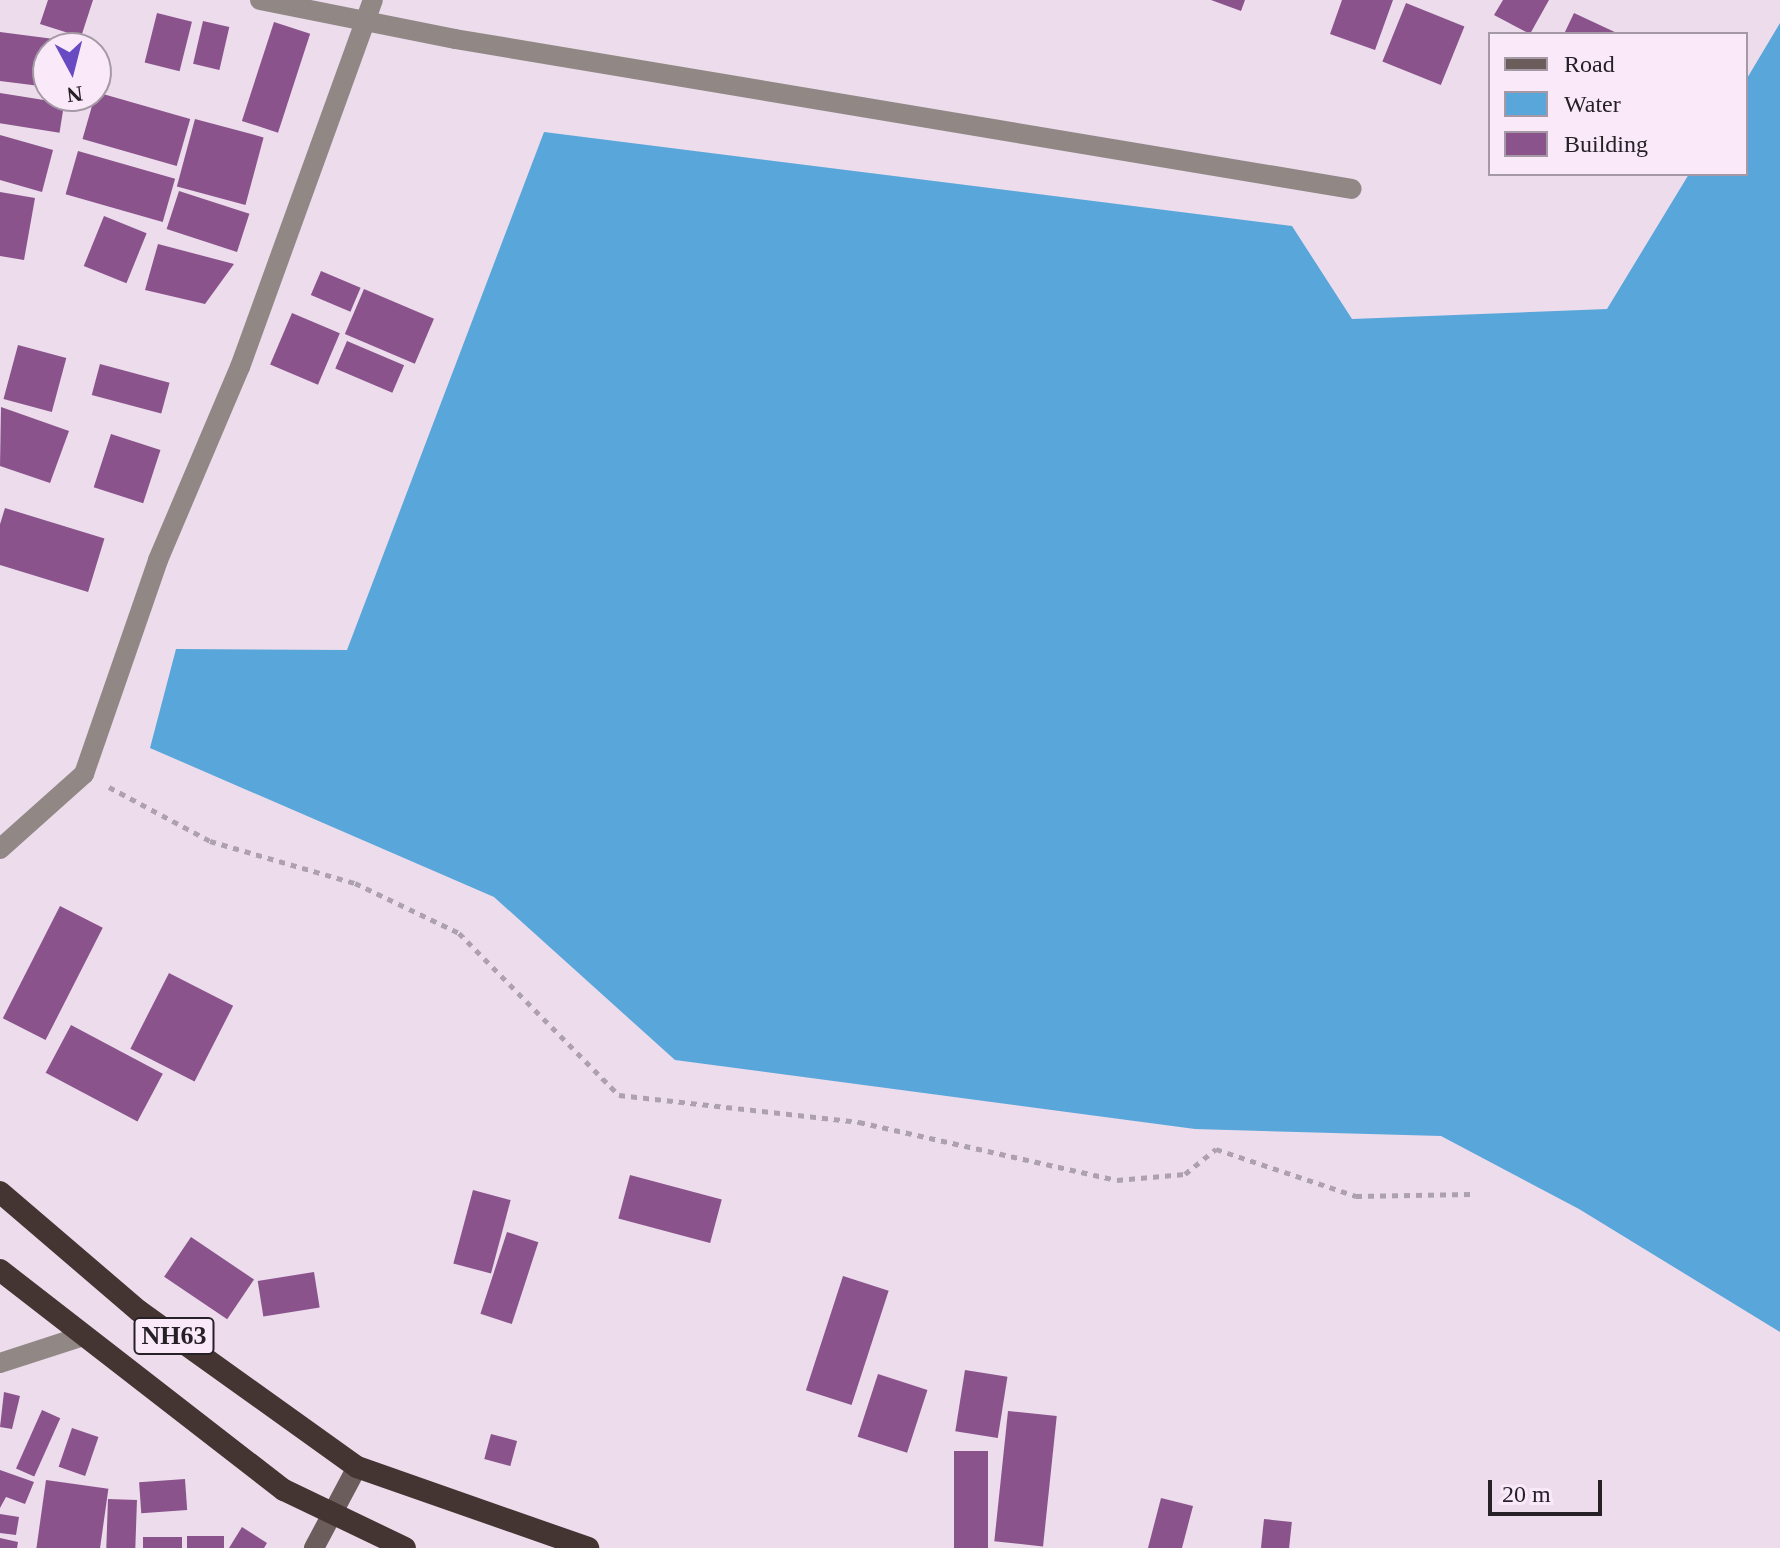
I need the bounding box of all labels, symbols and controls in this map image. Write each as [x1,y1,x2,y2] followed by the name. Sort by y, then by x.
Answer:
[32,32,112,112] north arrow
[1488,32,1748,176] legend
[1564,51,1615,77] text: Road
[65,81,84,108] text: N
[1564,91,1621,117] text: Water
[1564,131,1648,157] text: Building
[132,1314,216,1358] road number: NH63
[1492,1464,1606,1514] scale bar
[1502,1481,1551,1507] text: 20 m

